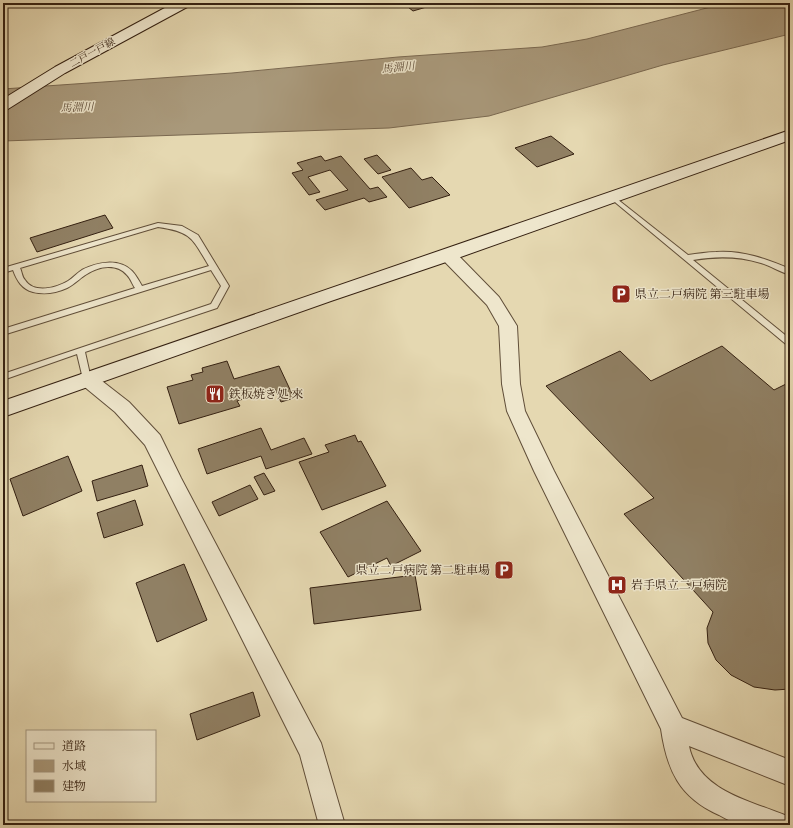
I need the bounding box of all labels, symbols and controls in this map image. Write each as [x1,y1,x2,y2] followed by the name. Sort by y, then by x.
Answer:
[68,36,117,70] street label: 二戸一戸線
[381,59,416,76] water label: 馬淵川
[60,100,95,115] water label: 馬淵川
[610,283,632,305] parking icon: 県立二戸病院 第三駐車場
[635,287,770,301] place label: 県立二戸病院 第三駐車場
[204,383,226,405] restaurant icon: 鉄板焼き処 來
[228,387,304,401] place label: 鉄板焼き処 來
[493,559,515,581] parking icon: 県立二戸病院 第二駐車場
[355,563,490,577] place label: 県立二戸病院 第二駐車場
[606,574,628,596] hospital icon: 岩手県立二戸病院
[631,578,727,592] place label: 岩手県立二戸病院
[26,730,156,802] legend
[62,739,86,753] text: 道路
[62,759,86,773] text: 水域
[62,779,86,793] text: 建物

